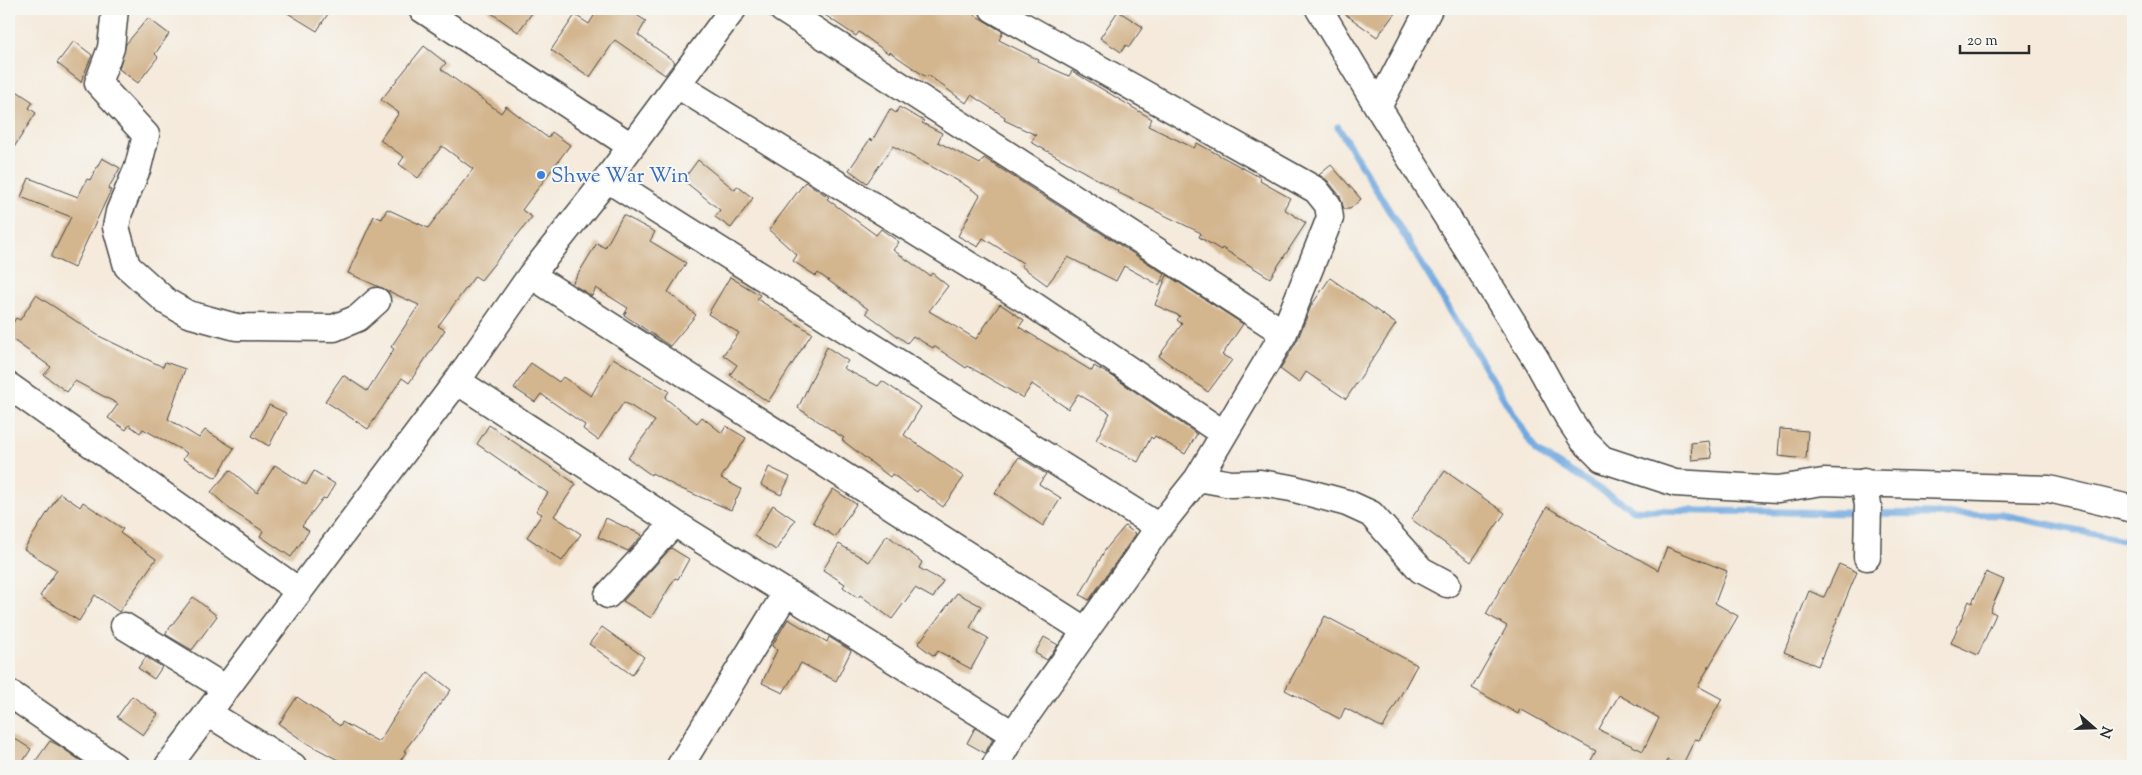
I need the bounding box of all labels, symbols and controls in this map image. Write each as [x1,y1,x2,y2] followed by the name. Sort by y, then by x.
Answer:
[1960,22,2028,54] scale bar
[1967,31,1998,52] text: 20 m
[551,162,689,192] place label: Shwe War Win
[535,169,547,181] marker: Shwe War Win
[2070,702,2120,752] north arrow
[2093,723,2116,740] text: N

